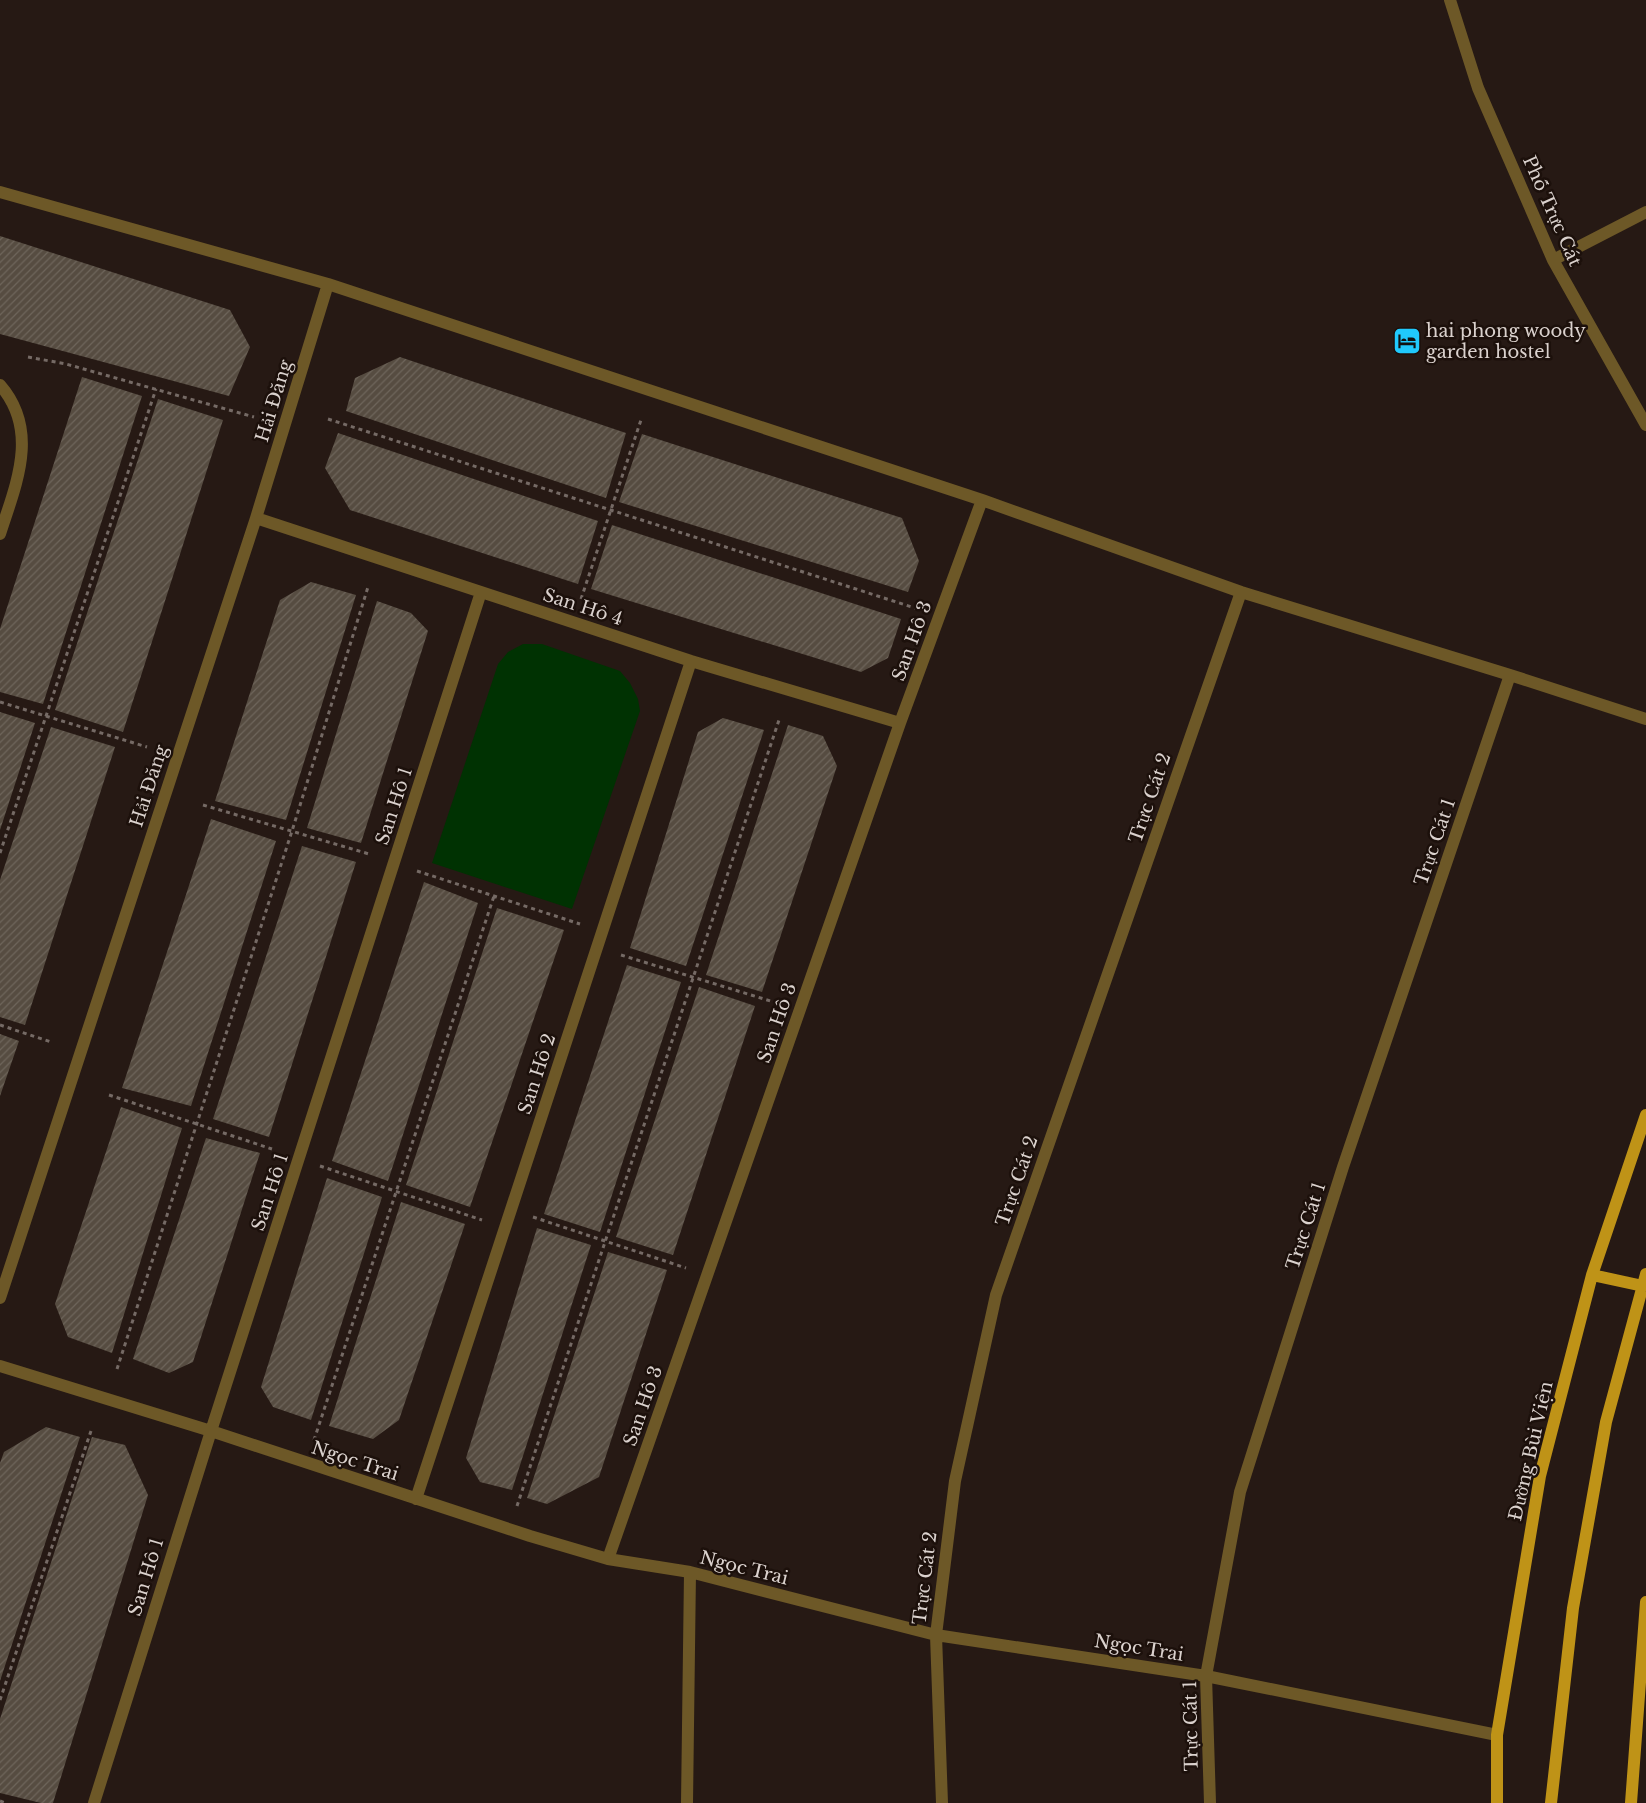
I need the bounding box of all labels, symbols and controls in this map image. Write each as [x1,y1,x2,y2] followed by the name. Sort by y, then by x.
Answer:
[1518,152,1586,270] street label: Phố Trực Cát
[1426,320,1586,363] place label: hai phong woody garden hostel
[1392,326,1422,356] hotel icon: hai phong woody garden hostel
[251,357,297,445] street label: Hải Đăng
[540,584,626,630] street label: San Hô 4
[887,598,937,684] street label: San Hô 3
[125,742,173,830] street label: Hải Đăng
[1124,750,1176,846] street label: Trực Cát 2
[371,764,417,848] street label: San Hô 1
[1410,796,1460,888] street label: Trực Cát 1
[753,980,801,1066] street label: San Hô 3
[514,1031,560,1117] street label: San Hô 2
[991,1133,1043,1229] street label: Trực Cát 2
[247,1150,293,1234] street label: San Hô 1
[1282,1179,1330,1273] street label: Trực Cát 1
[619,1363,667,1449] street label: San Hô 3
[1504,1379,1558,1523] street label: Đường Bùi Viện
[309,1437,401,1485] street label: Ngọc Trai
[908,1530,942,1626] street label: Trực Cát 2
[124,1535,168,1619] street label: San Hô 1
[698,1546,790,1590] street label: Ngọc Trai
[1093,1630,1185,1666] street label: Ngọc Trai
[1179,1680,1203,1772] street label: Trực Cát 1

